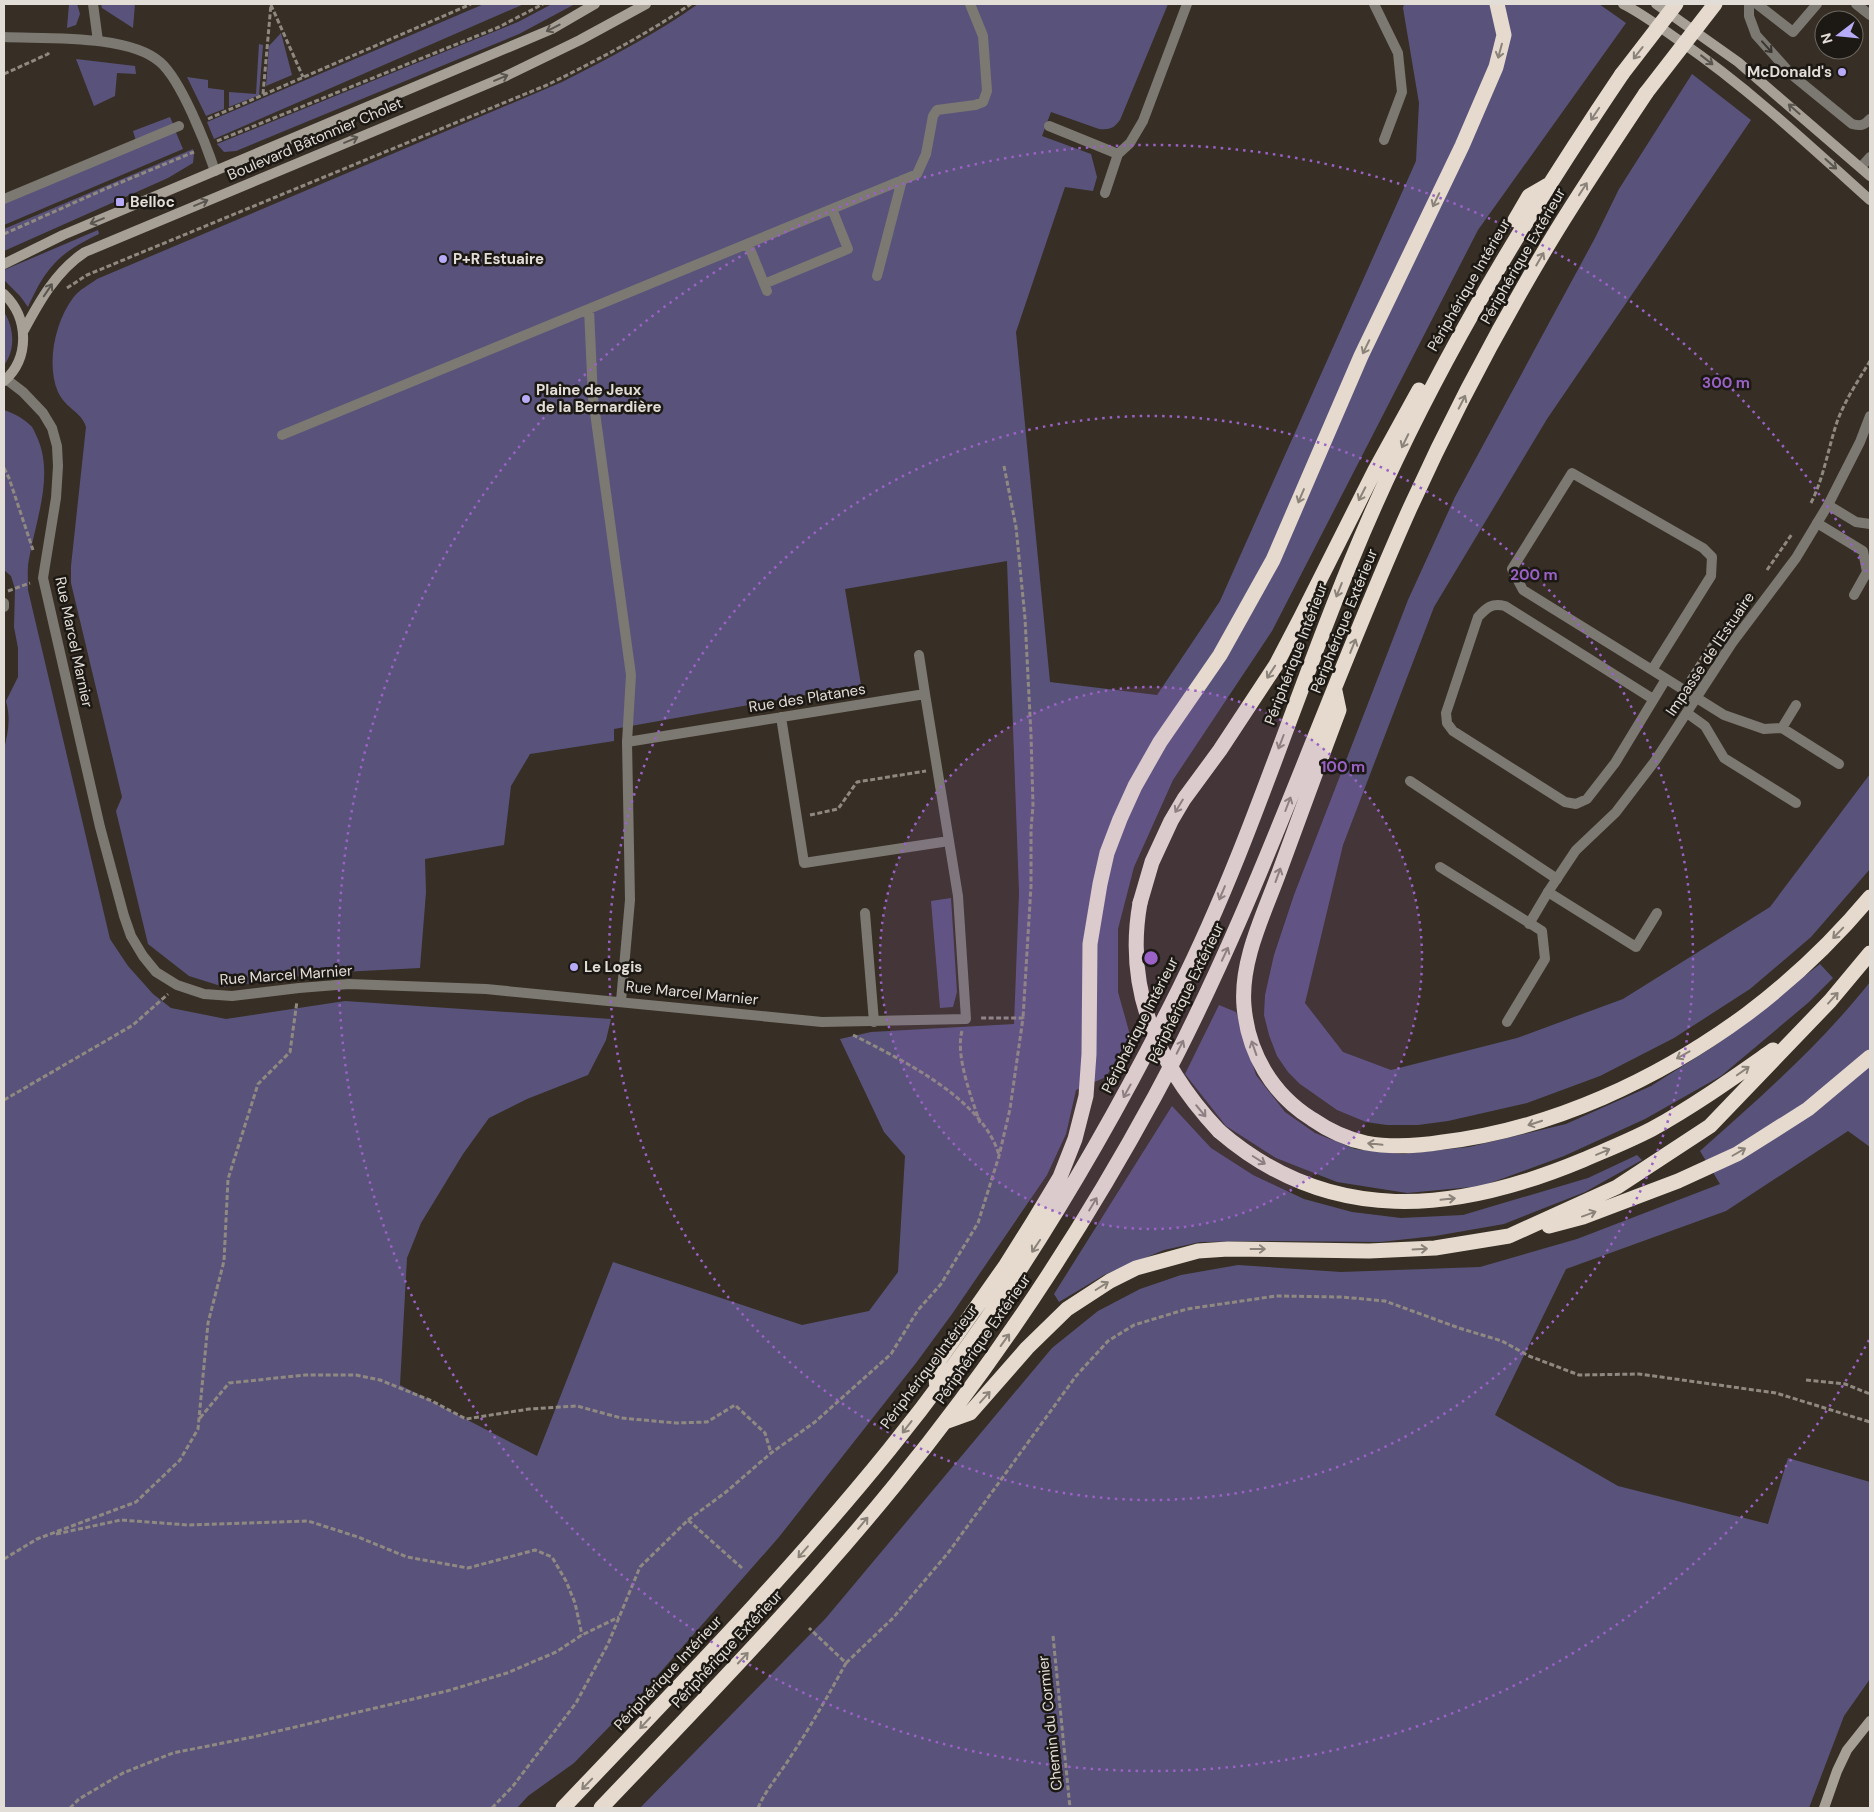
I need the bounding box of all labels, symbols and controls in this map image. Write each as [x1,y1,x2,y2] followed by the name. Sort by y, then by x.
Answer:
[1814,10,1864,60] north arrow
[545,23,560,33] one-way arrow
[1816,31,1837,46] text: N
[1761,41,1773,54] one-way arrow
[1495,43,1504,59] one-way arrow
[1633,46,1644,59] one-way arrow
[1700,55,1714,65] one-way arrow
[1747,62,1832,82] place label: McDonald's
[1836,66,1848,78] marker: McDonald's
[493,72,508,82] one-way arrow
[224,93,406,185] street label: Boulevard Bâtonnier Cholet
[1788,103,1801,115] one-way arrow
[1590,107,1600,121] one-way arrow
[343,135,358,145] one-way arrow
[1825,159,1838,170] one-way arrow
[1578,182,1588,196] one-way arrow
[1476,184,1570,328] street label: Périphérique Extérieur
[130,192,175,212] place label: Belloc
[1431,192,1440,207] one-way arrow
[114,196,126,208] marker: Belloc
[193,198,208,207] one-way arrow
[1423,215,1515,355] street label: Périphérique Intérieur
[90,217,105,226] one-way arrow
[453,249,544,269] place label: P+R Estuaire
[437,253,449,265] marker: P+R Estuaire
[1535,253,1545,267] one-way arrow
[43,284,53,298] one-way arrow
[1360,339,1370,354] one-way arrow
[1702,373,1750,393] text: 300 m
[536,380,662,417] place label: Plaine de Jeux de la Bernardière
[520,393,532,405] marker: Plaine de Jeux de la Bernardière
[1458,395,1467,410] one-way arrow
[1400,434,1410,449] one-way arrow
[1357,486,1366,501] one-way arrow
[1295,488,1305,503] one-way arrow
[1306,545,1382,696] street label: Périphérique Extérieur
[1510,565,1558,585] text: 200 m
[50,575,98,710] street label: Rue Marcel Marnier
[1260,580,1332,728] street label: Périphérique Intérieur
[1334,582,1344,597] one-way arrow
[1661,588,1759,720] street label: Impasse de l'Estuaire
[1348,639,1358,654] one-way arrow
[1265,665,1276,679] one-way arrow
[747,679,867,717] street label: Rue des Platanes
[1276,734,1285,749] one-way arrow
[1321,757,1365,777] text: 100 m
[1284,797,1293,812] one-way arrow
[1174,799,1184,813] one-way arrow
[1274,868,1283,883] one-way arrow
[1217,885,1226,900] one-way arrow
[1143,919,1229,1067] street label: Périphérique Extérieur
[1831,927,1844,939] one-way arrow
[1221,947,1231,962] one-way arrow
[1142,949,1160,967] centre of rings
[1097,953,1183,1096] street label: Périphérique Intérieur
[584,957,642,977] place label: Le Logis
[219,960,354,990] street label: Rue Marcel Marnier
[568,961,580,973] marker: Le Logis
[625,976,760,1010] street label: Rue Marcel Marnier
[1827,991,1839,1004] one-way arrow
[1175,1039,1185,1054] one-way arrow
[1249,1041,1258,1056] one-way arrow
[1676,1051,1691,1060] one-way arrow
[1736,1066,1750,1076] one-way arrow
[1121,1083,1131,1097] one-way arrow
[1195,1104,1206,1117] one-way arrow
[1527,1118,1543,1128] one-way arrow
[1367,1139,1383,1149] one-way arrow
[1595,1147,1610,1156] one-way arrow
[1732,1147,1747,1157] one-way arrow
[1251,1155,1265,1165] one-way arrow
[1440,1195,1456,1204] one-way arrow
[1089,1198,1099,1212] one-way arrow
[1581,1209,1597,1218] one-way arrow
[1031,1239,1041,1253] one-way arrow
[1250,1244,1266,1253] one-way arrow
[1412,1244,1428,1253] one-way arrow
[931,1270,1036,1408] street label: Périphérique Extérieur
[1095,1280,1109,1290] one-way arrow
[876,1301,982,1433] street label: Périphérique Intérieur
[1000,1334,1010,1348] one-way arrow
[979,1390,991,1403] one-way arrow
[901,1420,912,1433] one-way arrow
[857,1517,868,1530] one-way arrow
[798,1545,809,1558] one-way arrow
[667,1586,787,1712] street label: Périphérique Extérieur
[609,1611,727,1735] street label: Périphérique Intérieur
[737,1651,749,1664] one-way arrow
[1033,1654,1067,1792] street label: Chemin du Cormier
[639,1716,651,1729] one-way arrow
[581,1778,593,1790] one-way arrow

